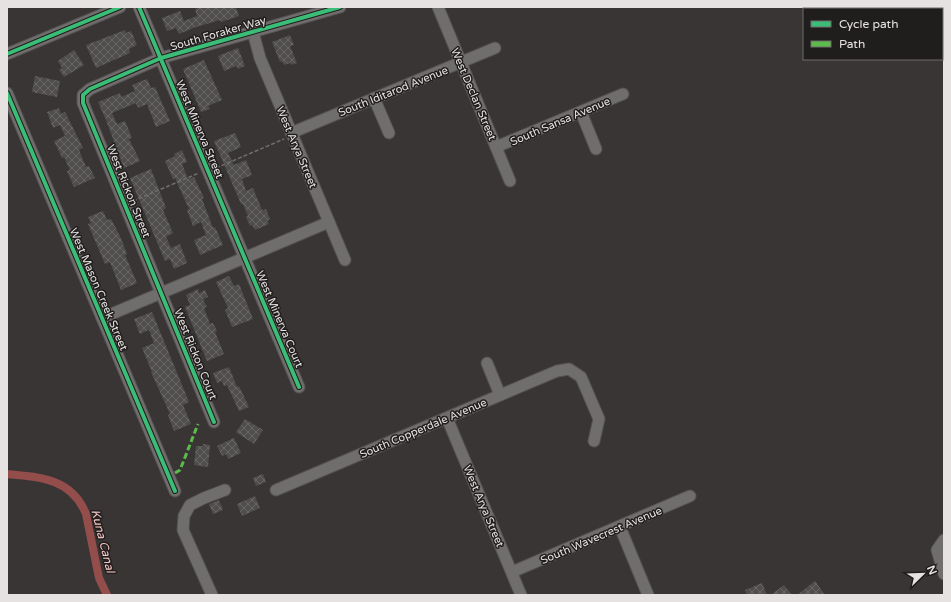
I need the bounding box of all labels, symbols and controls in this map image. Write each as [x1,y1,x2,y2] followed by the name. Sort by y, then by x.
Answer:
[803,8,943,60] legend
[169,14,268,53] street label: South Foraker Way
[839,17,898,31] text: Cycle path
[839,37,865,51] text: Path
[448,46,499,142] street label: West Declan Street
[337,64,450,119] street label: South Iditarod Avenue
[173,78,226,180] street label: West Minerva Street
[508,95,612,148] street label: South Sansa Avenue
[273,104,320,190] street label: West Arya Street
[104,143,153,240] street label: West Rickon Street
[67,226,130,352] street label: West Mason Creek Street
[253,269,306,369] street label: West Minerva Court
[171,307,220,402] street label: West Rickon Court
[358,396,489,461] street label: South Copperdale Avenue
[460,463,507,549] street label: West Arya Street
[539,504,664,567] street label: South Wavecrest Avenue
[88,508,118,576] water label: Kuna Canal
[903,554,943,594] north arrow
[924,564,939,577] text: N

